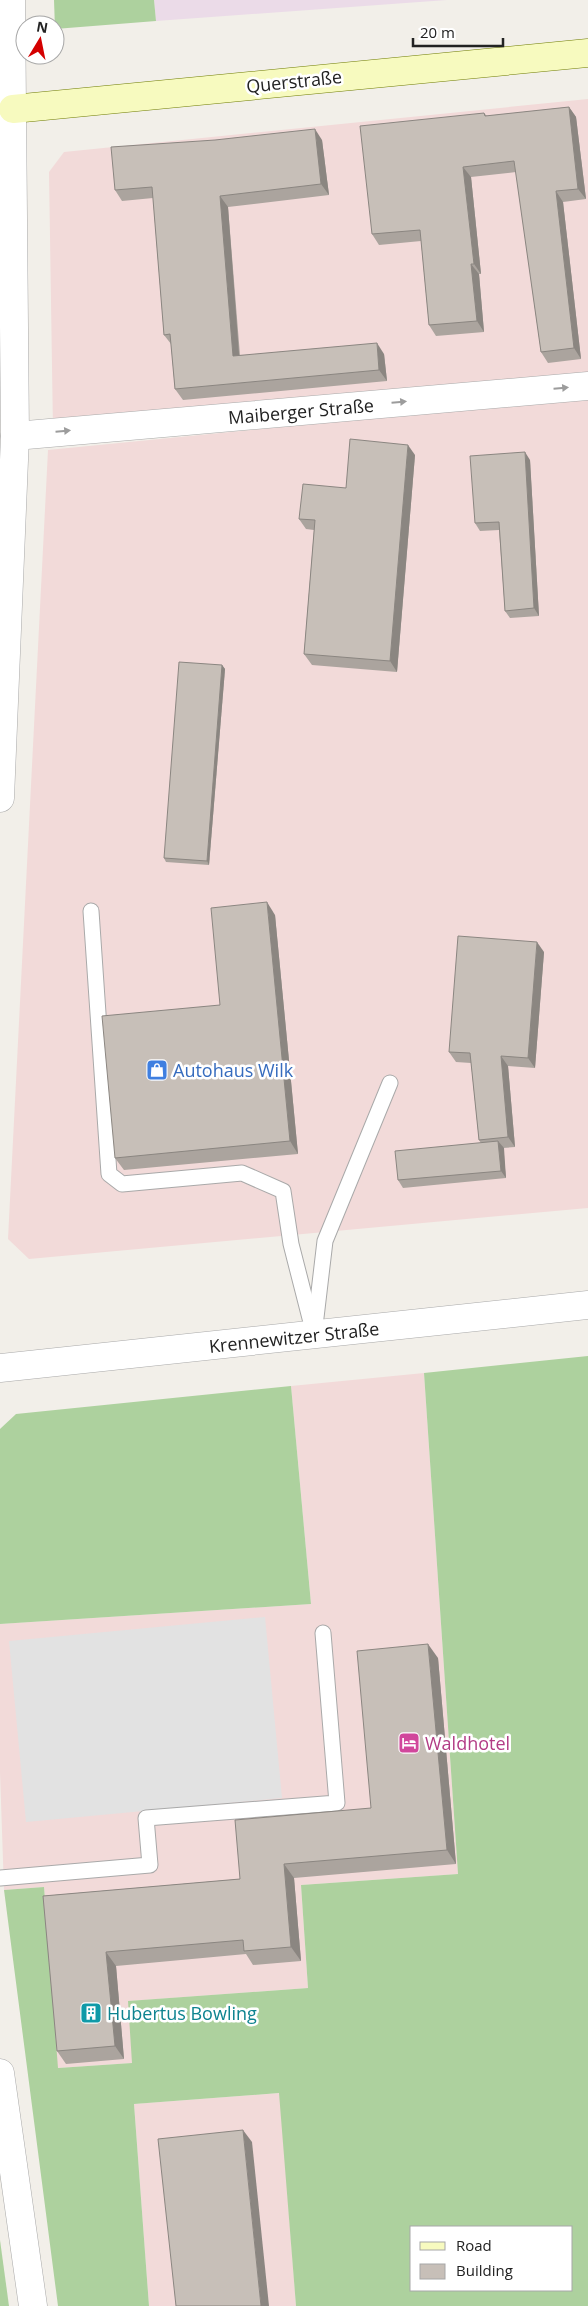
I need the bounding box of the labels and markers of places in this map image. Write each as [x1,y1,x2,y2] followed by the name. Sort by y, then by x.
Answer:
[145,1058,169,1082] shop icon: Autohaus Wilk
[173,1058,294,1082] place label: Autohaus Wilk
[397,1731,421,1755] hotel icon: Waldhotel
[425,1731,510,1755] place label: Waldhotel
[79,2001,103,2025] building icon: Hubertus Bowling
[107,2001,257,2025] place label: Hubertus Bowling

